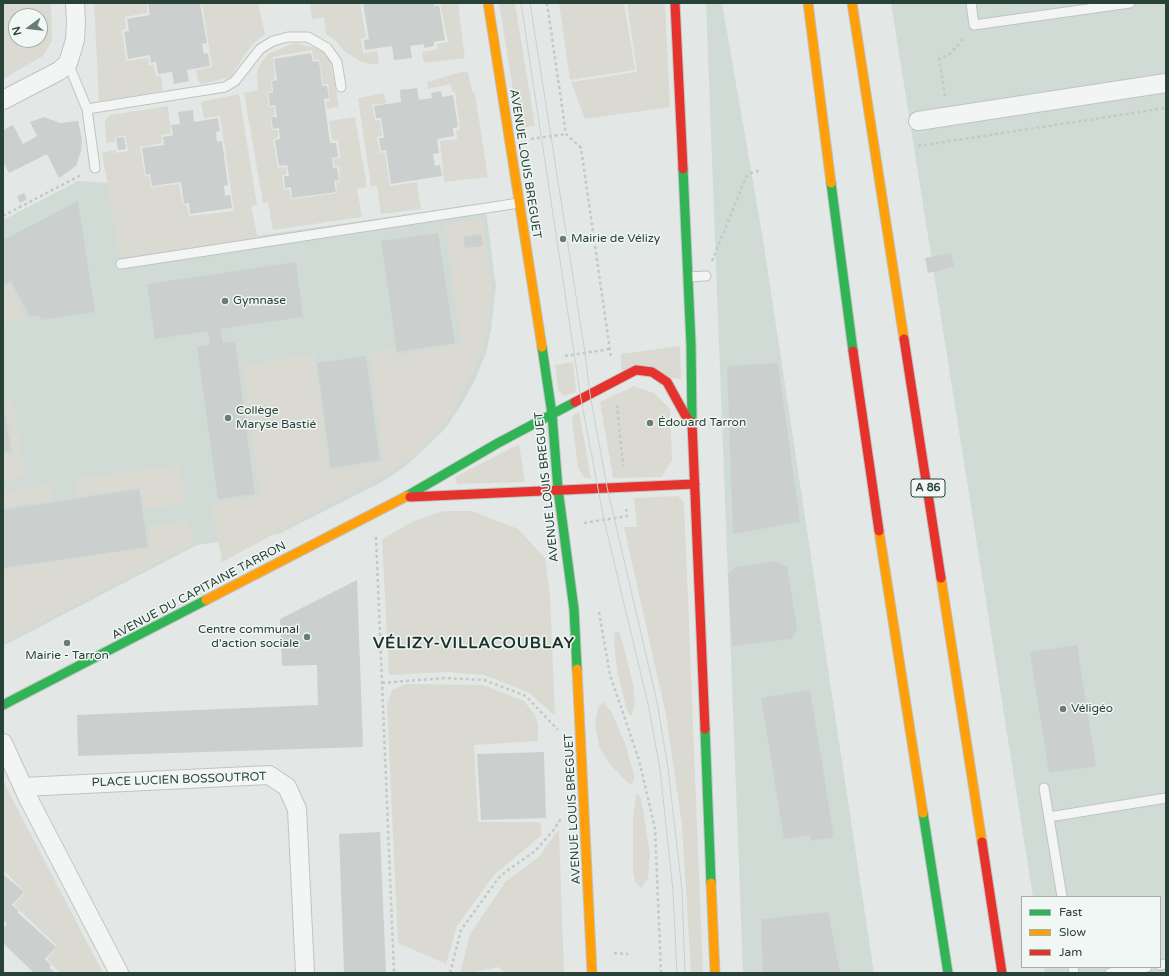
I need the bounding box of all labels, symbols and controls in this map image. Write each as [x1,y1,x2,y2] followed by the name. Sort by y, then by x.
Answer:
[8,8,48,48] north arrow
[9,25,24,37] text: N
[506,88,544,240] street label: AVENUE LOUIS BREGUET
[571,232,660,246] place label: Mairie de Vélizy
[558,234,568,244] marker: Mairie de Vélizy
[233,294,286,308] place label: Gymnase
[220,296,230,306] marker: Gymnase
[236,404,316,432] place label: Collège Maryse Bastié
[532,411,562,563] street label: AVENUE LOUIS BREGUET
[223,413,233,423] marker: Collège Maryse Bastié
[658,416,746,430] place label: Édouard Tarron
[645,418,655,428] marker: Édouard Tarron
[911,479,945,497] road number: A 86
[109,539,289,643] street label: AVENUE DU CAPITAINE TARRON
[198,623,299,651] place label: Centre communal d'action sociale
[302,632,312,642] marker: Centre communal d'action sociale
[373,634,575,654] district label: VÉLIZY-VILLACOUBLAY
[62,638,72,648] marker: Mairie - Tarron
[25,649,109,663] place label: Mairie - Tarron
[1071,702,1113,716] place label: Véligéo
[1058,704,1068,714] marker: Véligéo
[562,733,584,885] street label: AVENUE LOUIS BREGUET
[91,770,267,790] street label: PLACE LUCIEN BOSSOUTROT
[1021,896,1161,968] legend
[1059,905,1082,919] text: Fast
[1059,925,1086,939] text: Slow
[1059,945,1082,959] text: Jam

